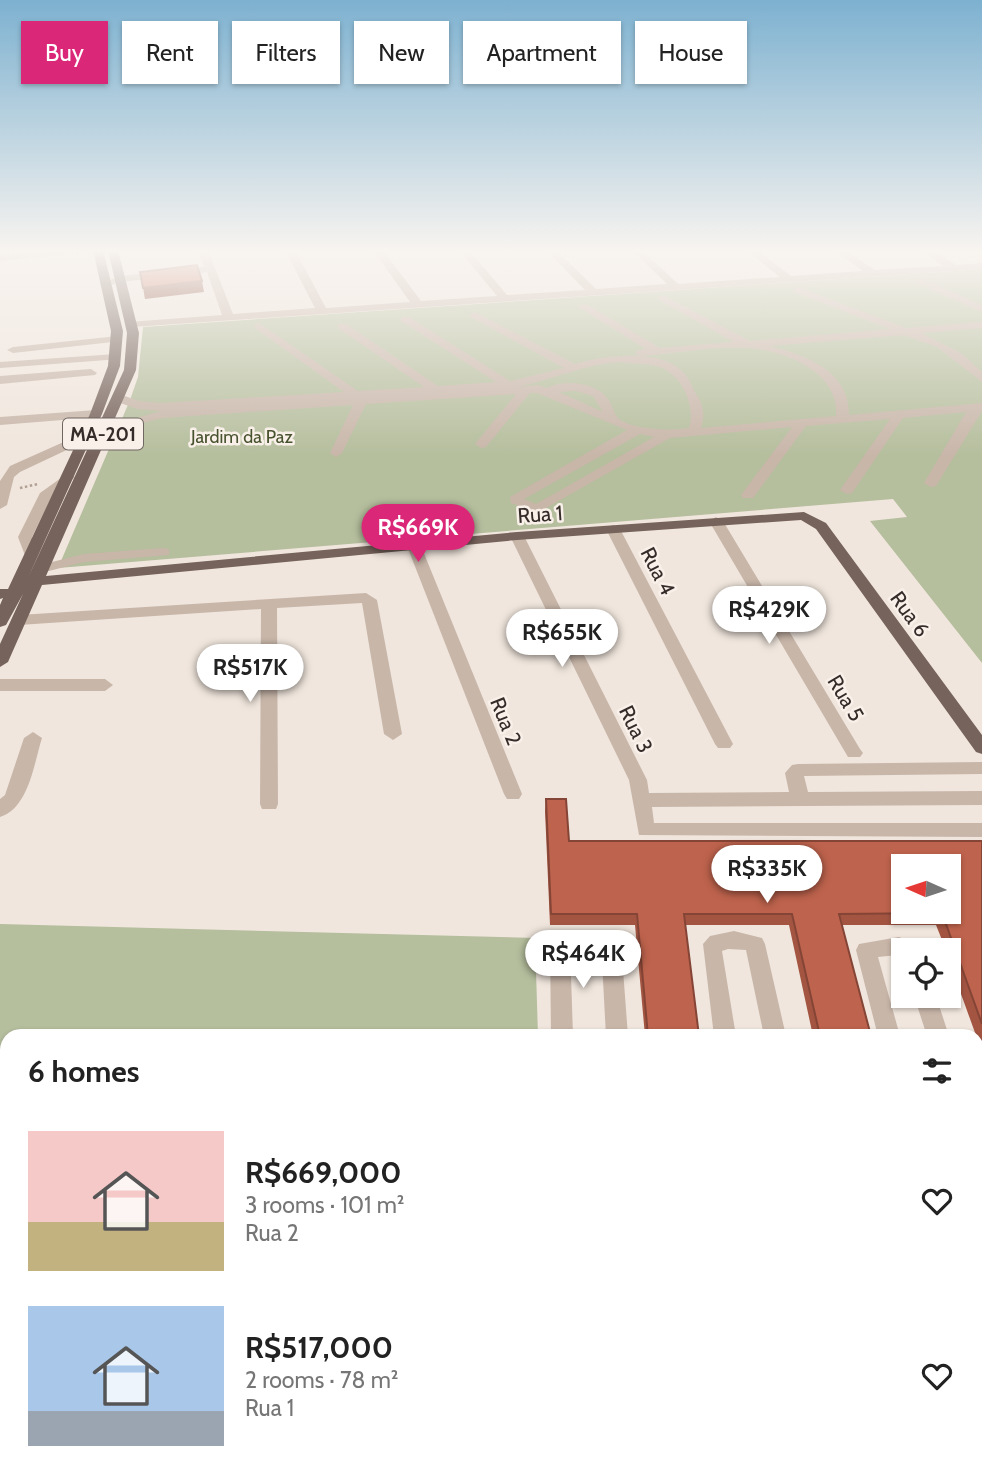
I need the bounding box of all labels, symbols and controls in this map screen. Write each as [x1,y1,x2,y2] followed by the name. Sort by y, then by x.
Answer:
[21,21,108,84] chip: Buy
[122,21,218,84] chip: Rent
[232,21,340,84] chip: Filters
[354,21,449,84] chip: New
[463,21,621,84] chip: Apartment
[635,21,747,84] chip: House
[63,418,143,449] road number: MA-201
[190,426,294,448] park label: Jardim da Paz
[517,500,563,528] street label: Rua 1
[361,504,475,564] pin: R$669K
[378,513,458,541] text: R$669K
[635,543,681,599] street label: Rua 4
[712,586,826,646] pin: R$429K
[885,586,935,642] street label: Rua 6
[728,595,810,623] text: R$429K
[505,610,619,669] pin: R$655K
[522,618,602,646] text: R$655K
[193,644,307,704] pin: R$517K
[213,653,287,681] text: R$517K
[823,670,869,726] street label: Rua 5
[485,693,527,749] street label: Rua 2
[614,701,658,757] street label: Rua 3
[710,846,824,905] pin: R$335K
[727,854,807,882] text: R$335K
[891,854,961,924] north arrow
[891,854,961,1008] map controls
[526,930,640,990] pin: R$464K
[891,938,961,1008] button: locate
[541,939,625,967] text: R$464K
[918,1052,956,1090] icon: filters
[28,1053,139,1090] text: 6 homes
[245,1154,401,1191] text: R$669,000
[84,1159,168,1243] icon: home
[918,1182,956,1220] icon: heart
[245,1191,404,1219] text: 3 rooms · 101 m²
[245,1219,299,1247] text: Rua 2
[245,1329,393,1366] text: R$517,000
[84,1334,168,1418] icon: home
[918,1357,956,1395] icon: heart
[245,1366,399,1394] text: 2 rooms · 78 m²
[245,1394,294,1422] text: Rua 1

